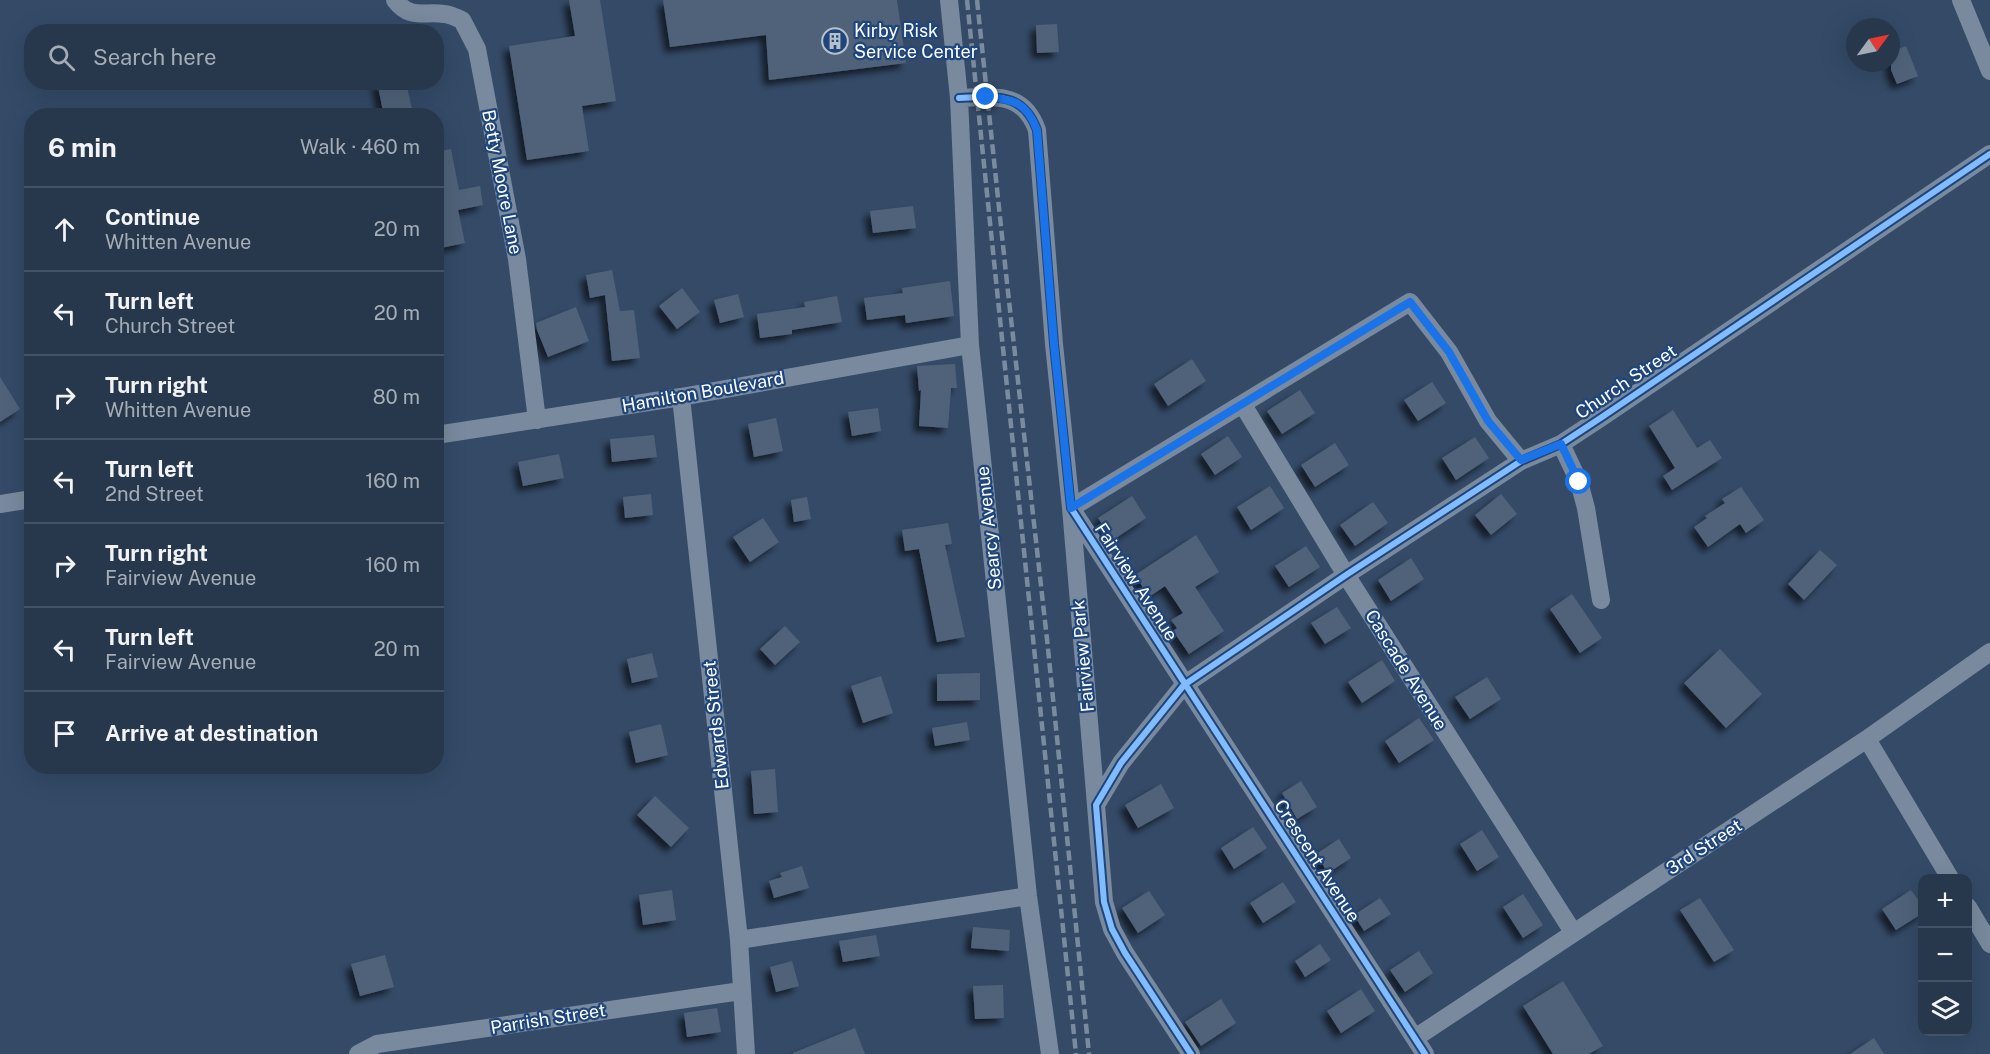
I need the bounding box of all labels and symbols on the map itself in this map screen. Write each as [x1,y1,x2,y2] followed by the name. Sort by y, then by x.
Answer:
[1846,18,1900,72] north arrow
[854,20,978,62] place label: Kirby Risk Service Center
[820,26,850,56] building icon: Kirby Risk Service Center
[972,83,998,109] route end
[478,108,527,256] street label: Betty Moore Lane
[1571,340,1680,423] street label: Church Street
[620,367,786,416] street label: Hamilton Boulevard
[972,465,1005,591] street label: Searcy Avenue
[1565,468,1591,494] route start
[1091,519,1182,645] street label: Fairview Avenue
[1067,599,1098,713] street label: Fairview Park
[1361,606,1452,734] street label: Cascade Avenue
[698,660,733,790] street label: Edwards Street
[1270,796,1365,926] street label: Crescent Avenue
[1662,814,1745,879] street label: 3rd Street
[489,999,607,1038] street label: Parrish Street

